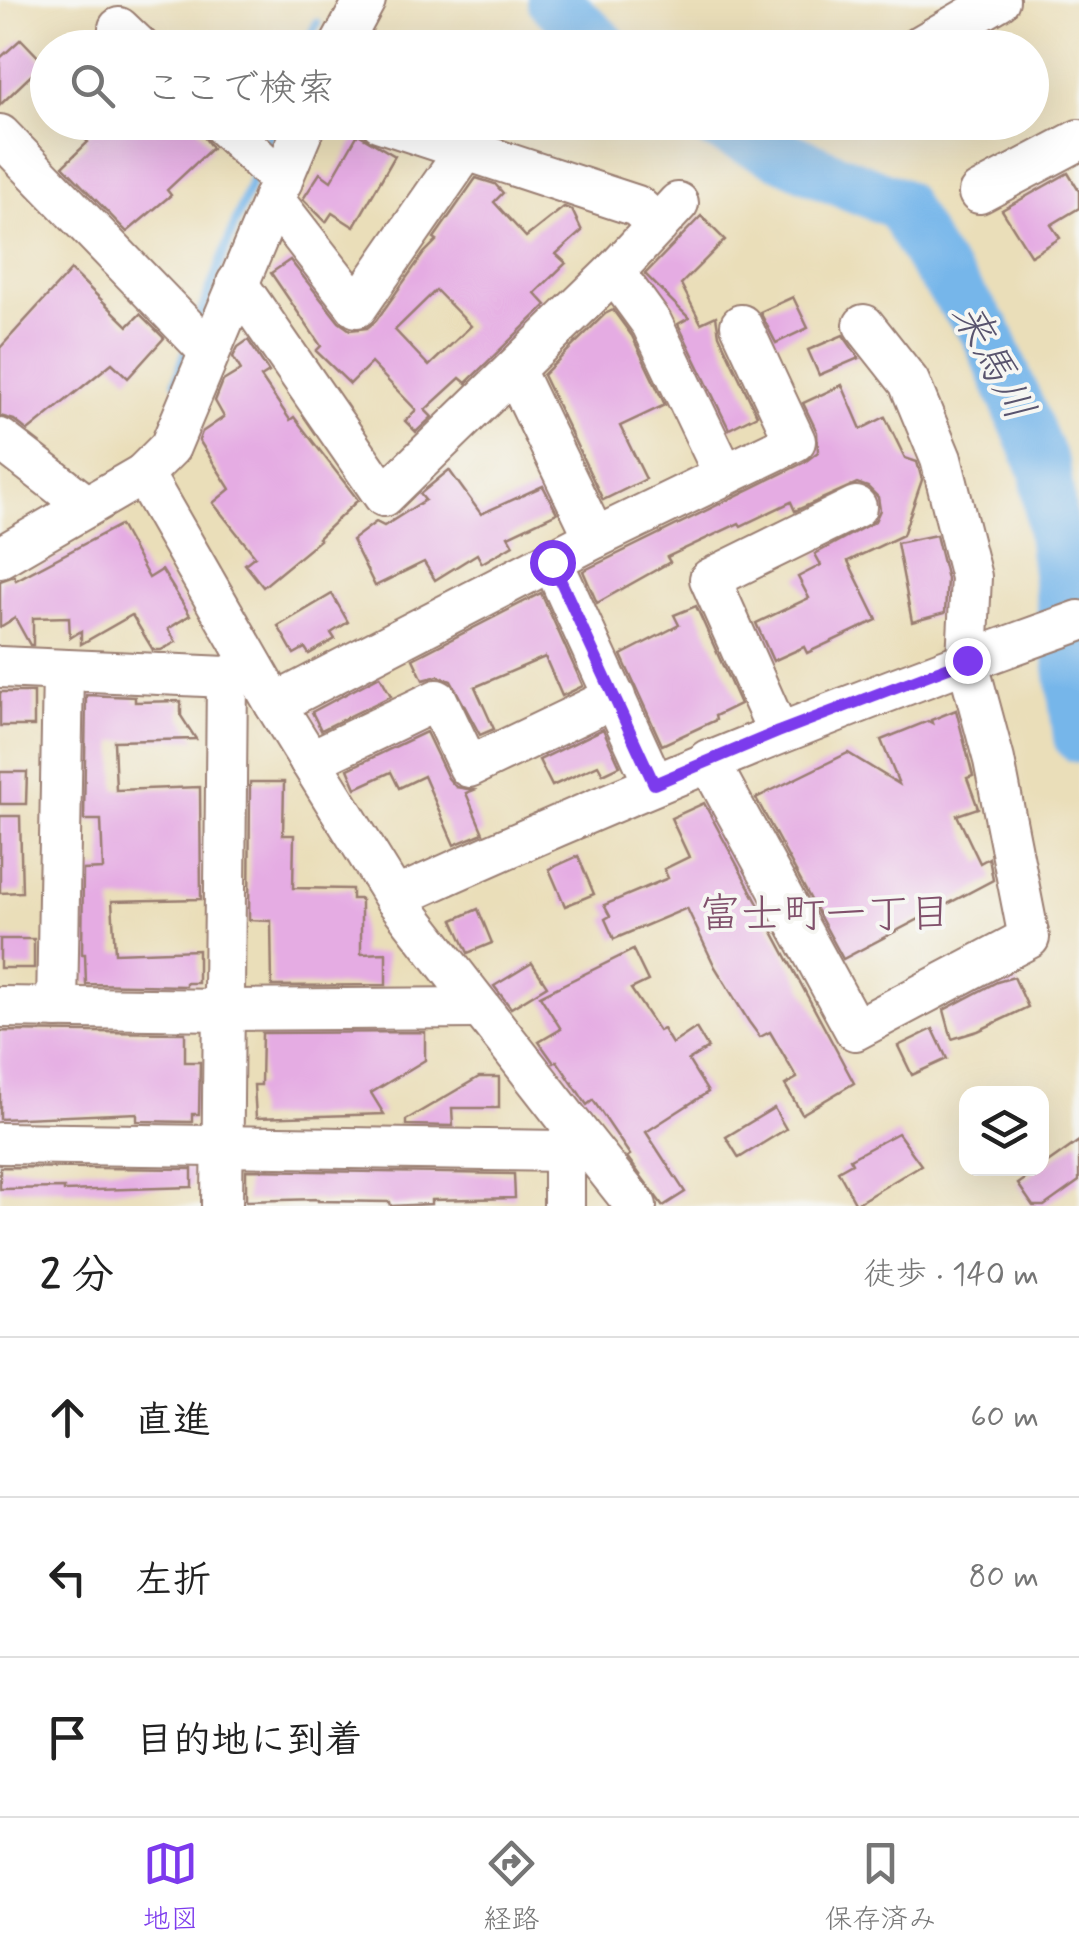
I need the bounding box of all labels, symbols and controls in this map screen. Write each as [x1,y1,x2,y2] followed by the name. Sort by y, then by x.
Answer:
[30,30,1049,140] search box
[65,58,120,113] icon: search
[145,65,335,114] text: ここで検索
[938,293,1046,431] water label: 来馬川
[530,540,576,586] route start
[945,638,991,684] route end
[699,888,951,943] district label: 富士町一丁目
[959,1086,1049,1176] map controls
[959,1086,1049,1176] button: layers
[40,1249,114,1304] text: 2 分
[863,1254,1039,1296] text: 徒歩 · 140 m
[40,1390,95,1445] icon: ahead
[970,1396,1039,1438] text: 60 m
[135,1397,211,1446] text: 直進
[40,1550,95,1605] icon: left
[969,1556,1039,1598] text: 80 m
[135,1557,211,1606] text: 左折
[40,1710,95,1765] icon: arrive
[135,1717,363,1766] text: 目的地に到着
[142,1836,199,1939] tab: 地図
[483,1836,540,1939] tab: 経路
[824,1836,937,1939] tab: 保存済み

